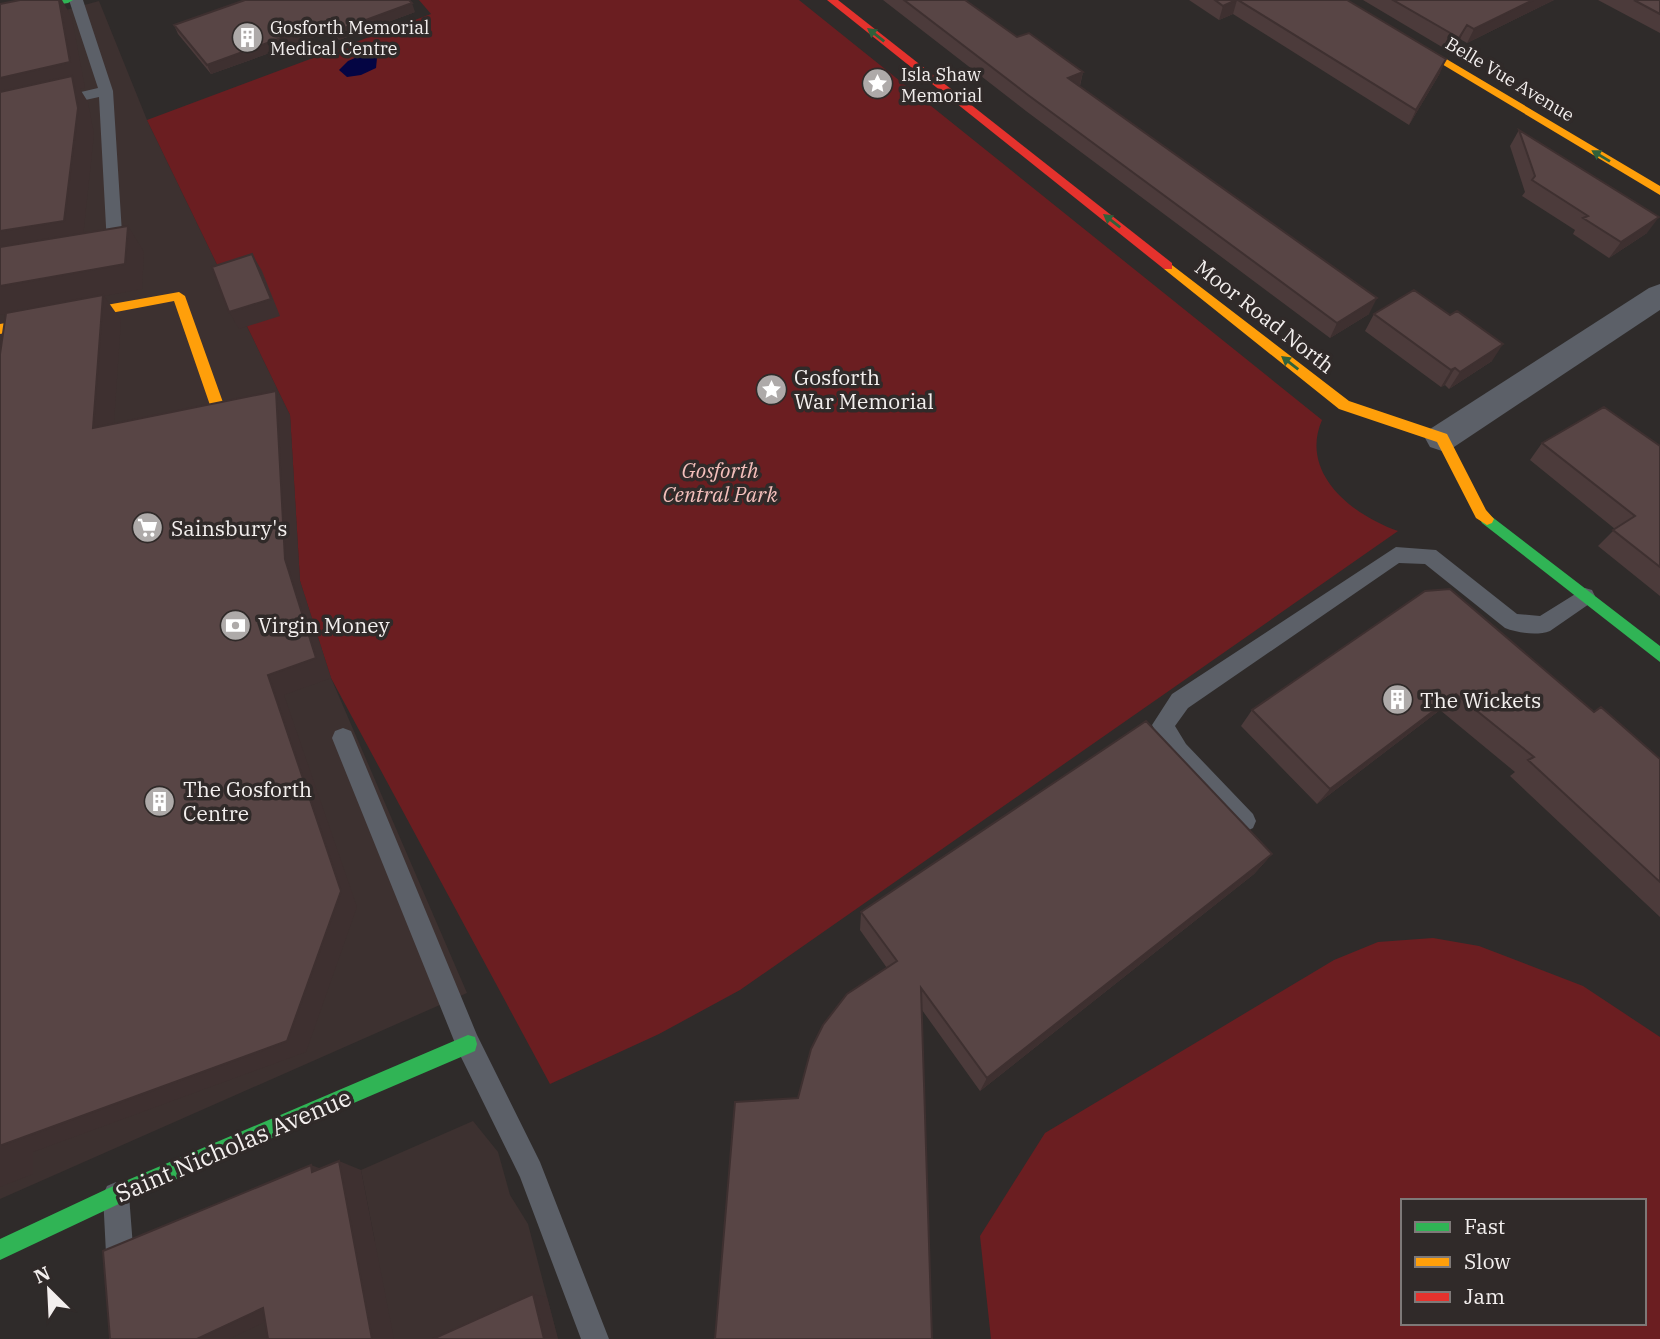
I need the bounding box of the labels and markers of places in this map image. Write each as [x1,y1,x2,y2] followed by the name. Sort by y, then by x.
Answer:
[270,16,429,60] place label: Gosforth Memorial Medical Centre
[230,20,264,54] building icon: Gosforth Memorial Medical Centre
[901,63,983,107] place label: Isla Shaw Memorial
[861,67,895,101] place icon: Isla Shaw Memorial
[794,363,934,415] place label: Gosforth War Memorial
[754,372,788,406] place icon: Gosforth War Memorial
[131,511,165,545] supermarket icon: Sainsbury's
[171,514,288,542] place label: Sainsbury's
[218,608,252,642] bank icon: Virgin Money
[258,611,390,639] place label: Virgin Money
[1380,683,1414,717] building icon: The Wickets
[1420,686,1541,714] place label: The Wickets
[183,775,312,827] place label: The Gosforth Centre
[143,784,177,818] building icon: The Gosforth Centre

